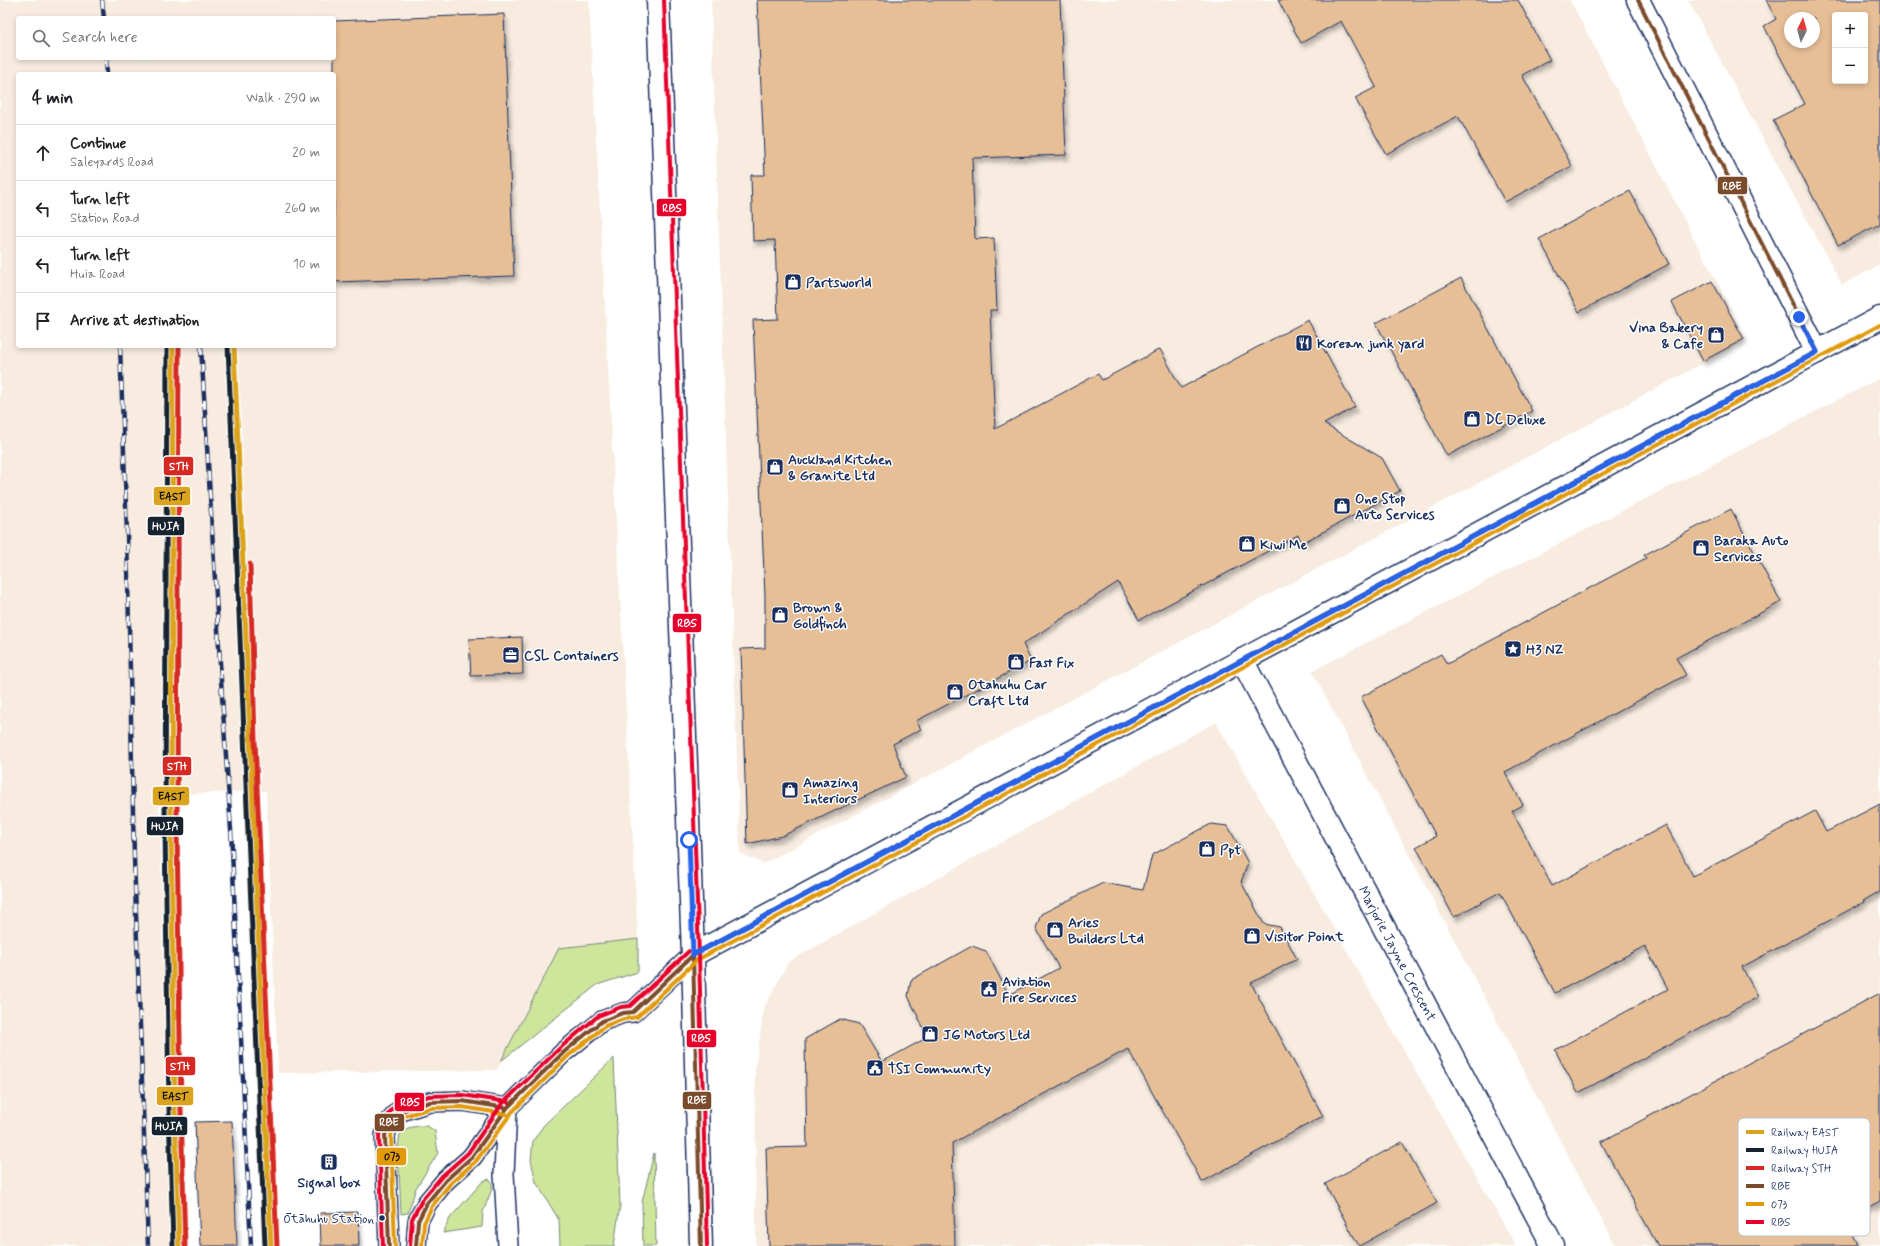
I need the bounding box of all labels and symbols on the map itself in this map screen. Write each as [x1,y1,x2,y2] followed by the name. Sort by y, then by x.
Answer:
[1784,12,1820,48] north arrow
[1717,176,1748,195] line badge: RBE
[1722,180,1742,194] text: RBE
[656,198,687,217] line badge: RBS
[662,202,682,216] text: RBS
[783,272,803,292] shop icon: Partsworld
[806,274,872,292] place label: Partsworld
[1790,308,1808,326] route end
[1629,319,1704,353] place label: Vina Bakery & Cafe
[1706,325,1726,345] shop icon: Vina Bakery & Cafe
[1294,333,1314,353] restaurant icon: Korean junk yard
[1317,335,1424,353] place label: Korean junk yard
[1462,409,1482,429] shop icon: DC Deluxe
[1485,411,1546,429] place label: DC Deluxe
[788,451,892,485] place label: Auckland Kitchen & Granite Ltd
[163,456,194,476] line badge: STH
[765,457,785,477] shop icon: Auckland Kitchen & Granite Ltd
[169,460,190,474] text: STH
[153,486,191,506] line badge: EAST
[159,490,187,504] text: EAST
[1355,490,1435,524] place label: One Stop Auto Services
[1332,496,1352,516] shop icon: One Stop Auto Services
[147,516,185,536] line badge: HUIA
[152,520,180,534] text: HUIA
[1714,532,1789,566] place label: Baraka Auto Services
[1237,534,1257,554] shop icon: Kiwi Me
[1260,536,1308,554] place label: Kiwi Me
[1691,538,1711,558] shop icon: Baraka Auto Services
[793,599,847,633] place label: Brown & Goldfinch
[770,605,790,625] shop icon: Brown & Goldfinch
[672,613,702,633] line badge: RBS
[677,617,697,631] text: RBS
[1503,639,1523,659] place icon: H3 NZ
[1526,641,1564,659] place label: H3 NZ
[501,645,521,665] office icon: CSL Containers
[524,647,619,665] place label: CSL Containers
[1006,652,1026,672] shop icon: Fast Fix
[1029,654,1074,672] place label: Fast Fix
[968,676,1048,710] place label: Otahuhu Car Craft Ltd
[945,682,965,702] shop icon: Otahuhu Car Craft Ltd
[162,756,192,776] line badge: STH
[167,760,188,774] text: STH
[803,774,858,808] place label: Amazing Interiors
[780,780,800,800] shop icon: Amazing Interiors
[152,786,190,806] line badge: EAST
[158,790,186,804] text: EAST
[146,816,184,836] line badge: HUIA
[151,820,179,834] text: HUIA
[680,831,698,849] route start
[1197,839,1217,859] shop icon: Ppt
[1220,841,1242,859] place label: Ppt
[1354,883,1440,1025] street label: Marjorie Jayne Crescent
[1068,914,1144,948] place label: Aries Builders Ltd
[1045,920,1065,940] shop icon: Aries Builders Ltd
[1242,926,1262,946] shop icon: Visitor Point
[1265,928,1345,946] place label: Visitor Point
[1002,973,1078,1007] place label: Aviation Fire Services
[979,979,999,999] public building icon: Aviation Fire Services
[920,1024,940,1044] shop icon: JG Motors Ltd
[943,1026,1030,1044] place label: JG Motors Ltd
[686,1029,717,1048] line badge: RBS
[691,1032,711,1046] text: RBS
[165,1056,196,1076] line badge: STH
[865,1058,885,1078] public building icon: TSI Community
[170,1060,191,1074] text: STH
[888,1060,991,1078] place label: TSI Community
[156,1086,194,1106] line badge: EAST
[162,1090,190,1104] text: EAST
[682,1091,712,1110] line badge: RBE
[394,1092,425,1112] line badge: RBS
[687,1094,707,1108] text: RBE
[400,1096,420,1110] text: RBS
[374,1113,405,1132] line badge: RBE
[151,1116,188,1136] line badge: HUIA
[379,1116,399,1130] text: RBE
[1738,1118,1870,1236] legend
[155,1120,183,1134] text: HUIA
[1771,1126,1839,1140] text: Railway EAST
[1771,1144,1839,1158] text: Railway HUIA
[376,1147,407,1166] line badge: 073
[384,1150,401,1164] text: 073
[319,1152,339,1172] building icon: Signal box
[1771,1162,1831,1176] text: Railway STH
[297,1174,361,1195] place label: Signal box
[1771,1180,1791,1194] text: RBE
[1771,1198,1788,1212] text: 073
[283,1211,374,1228] place label: Ōtāhuhu Station
[377,1213,387,1223] marker: Ōtāhuhu Station
[1771,1216,1790,1230] text: RBS

